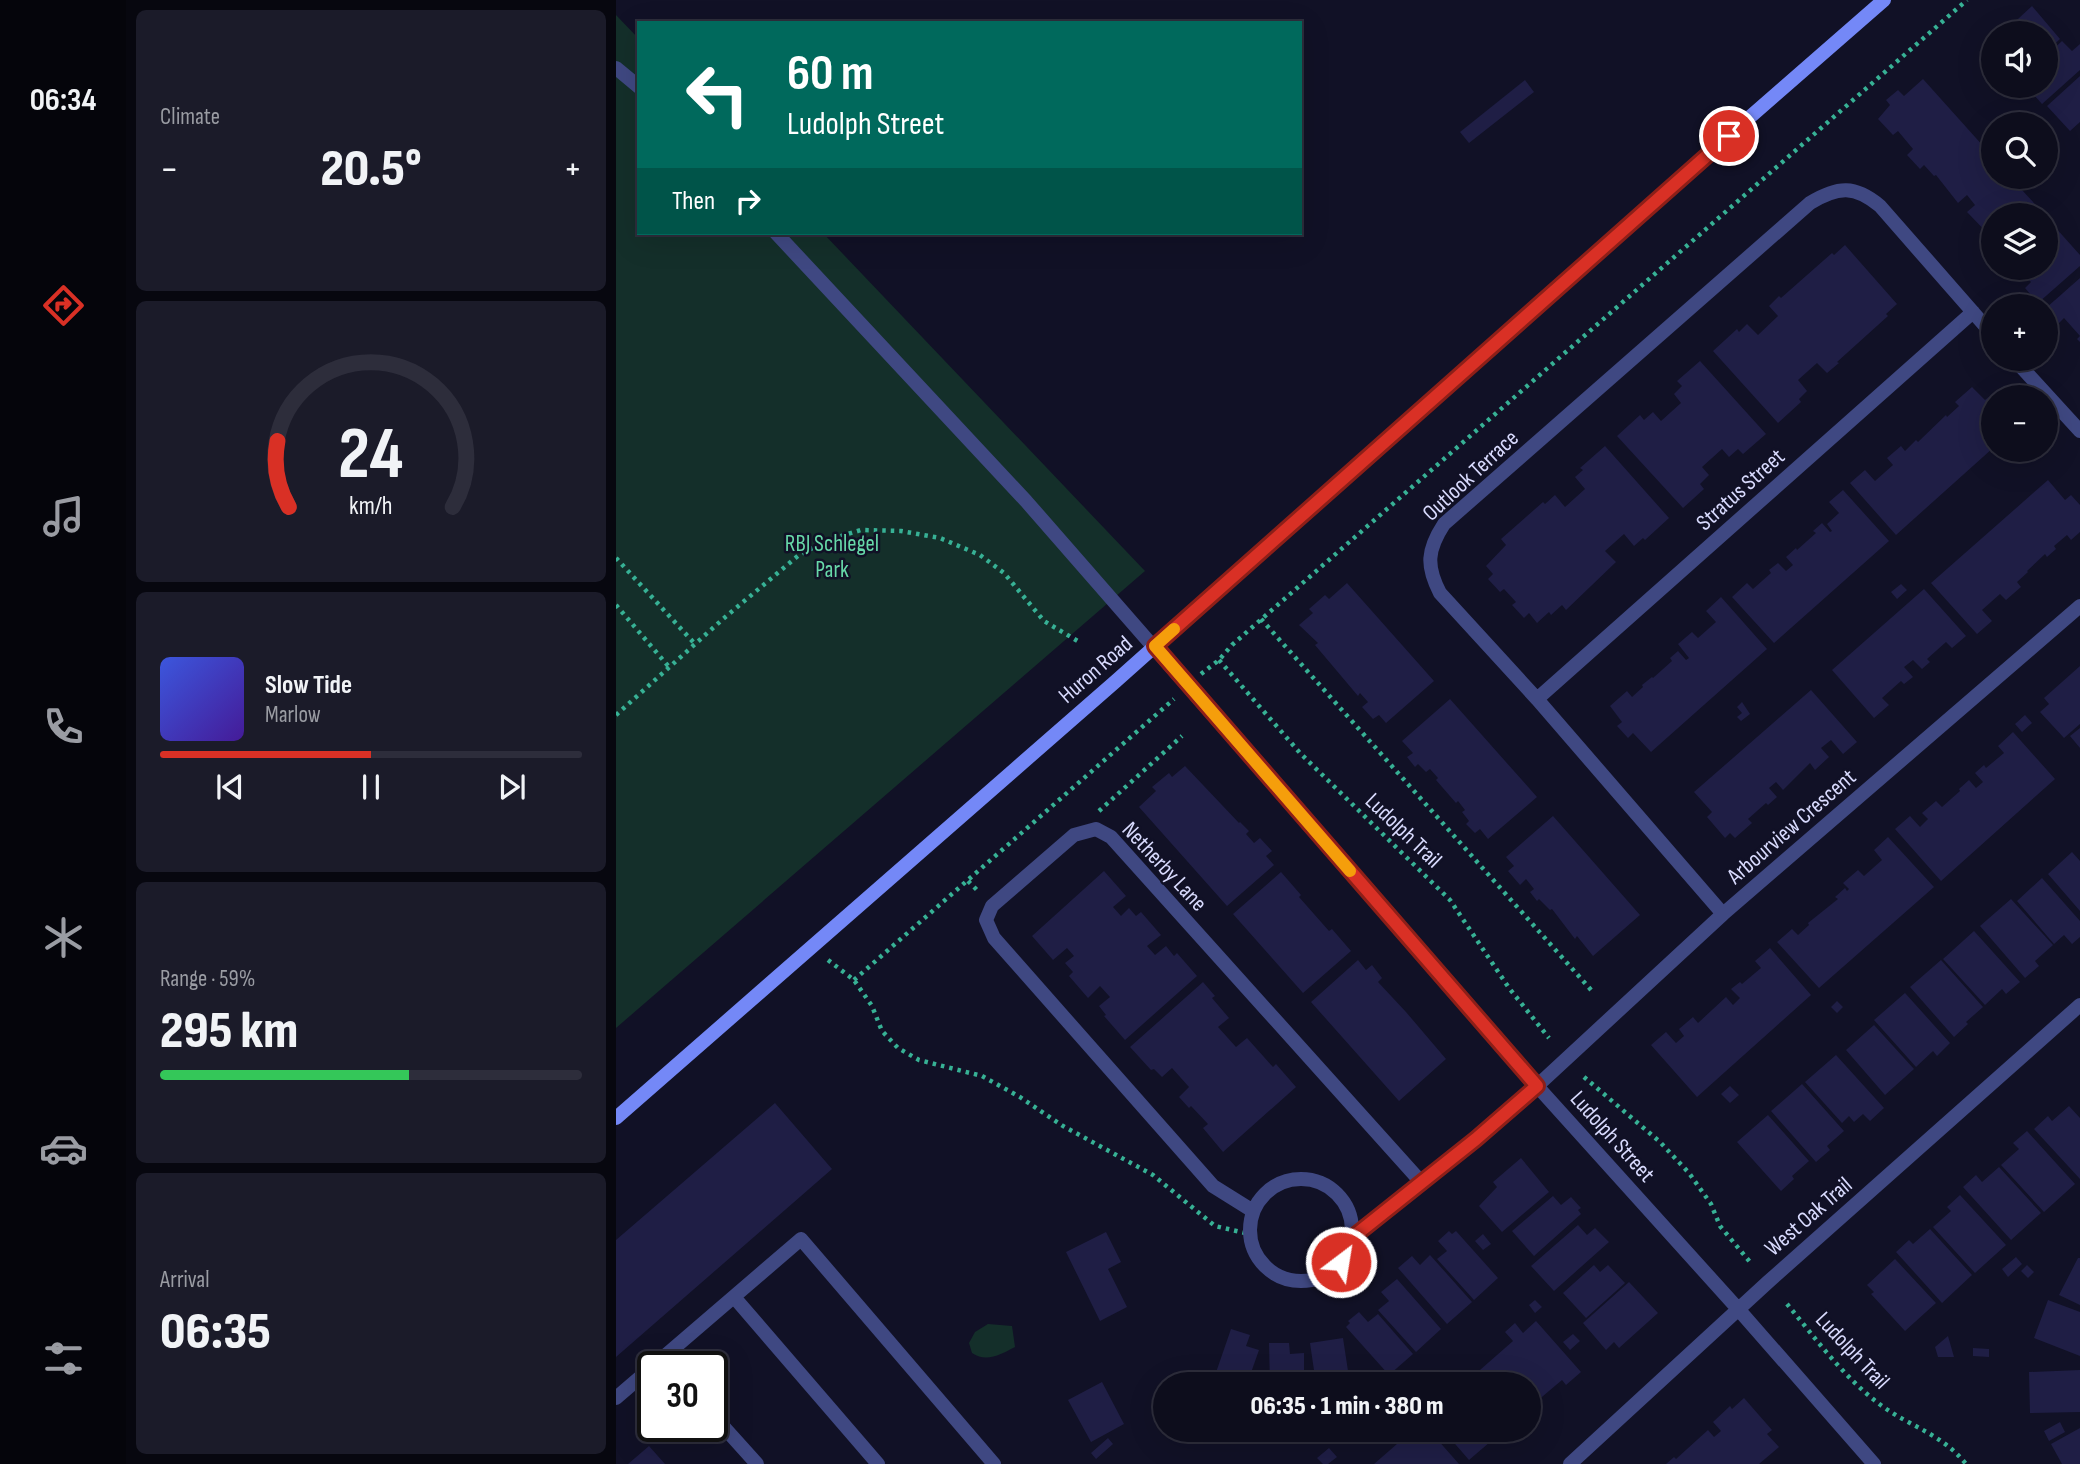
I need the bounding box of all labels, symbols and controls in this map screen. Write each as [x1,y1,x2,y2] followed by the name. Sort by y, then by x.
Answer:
[1981,21,2058,462] map controls
[1981,21,2058,98] button: sound
[787,45,874,104] text: 60 m
[672,49,763,140] icon: left
[30,81,96,120] text: 06:34
[160,103,220,131] text: Climate
[787,105,944,144] text: Ludolph Street
[1699,106,1759,166] pin
[1981,112,2058,189] button: search
[1710,117,1748,155] icon: arrive
[320,138,422,201] text: 20.5°
[160,147,179,192] text: −
[563,147,582,192] text: +
[729,182,767,220] icon: right
[672,186,715,217] text: Then
[1981,203,2058,280] button: layers
[39,281,88,330] icon: directions
[1981,294,2058,371] button: +
[1981,385,2058,462] button: −
[338,412,404,500] text: 24
[1417,424,1524,527] street label: Outlook Terrace
[1691,443,1791,537] street label: Stratus Street
[349,491,393,522] text: km/h
[39,492,88,541] icon: music
[785,530,879,584] park label: RBJ Schlegel Park
[1053,630,1138,709] street label: Huron Road
[265,670,352,701] text: Slow Tide
[265,701,321,729] text: Marlow
[39,702,88,751] icon: phone
[1721,763,1862,891] street label: Arbourview Crescent
[211,768,249,806] icon: previous
[352,768,390,806] icon: pause
[493,768,531,806] icon: next
[1359,787,1448,874] street label: Ludolph Trail
[1116,816,1213,917] street label: Netherby Lane
[39,913,88,962] icon: climate
[160,965,255,993] text: Range · 59%
[160,1000,298,1063] text: 295 km
[1564,1085,1660,1188] street label: Ludolph Street
[39,1124,88,1173] icon: car
[1759,1171,1858,1262] street label: West Oak Trail
[1304,1225,1378,1299] position arrow
[160,1266,209,1294] text: Arrival
[160,1301,271,1364] text: 06:35
[1809,1306,1895,1395] street label: Ludolph Trail
[39,1334,88,1383] icon: filters
[637,1351,728,1442] speed limit sign: 30
[1250,1391,1444,1422] text: 06:35 · 1 min · 380 m

